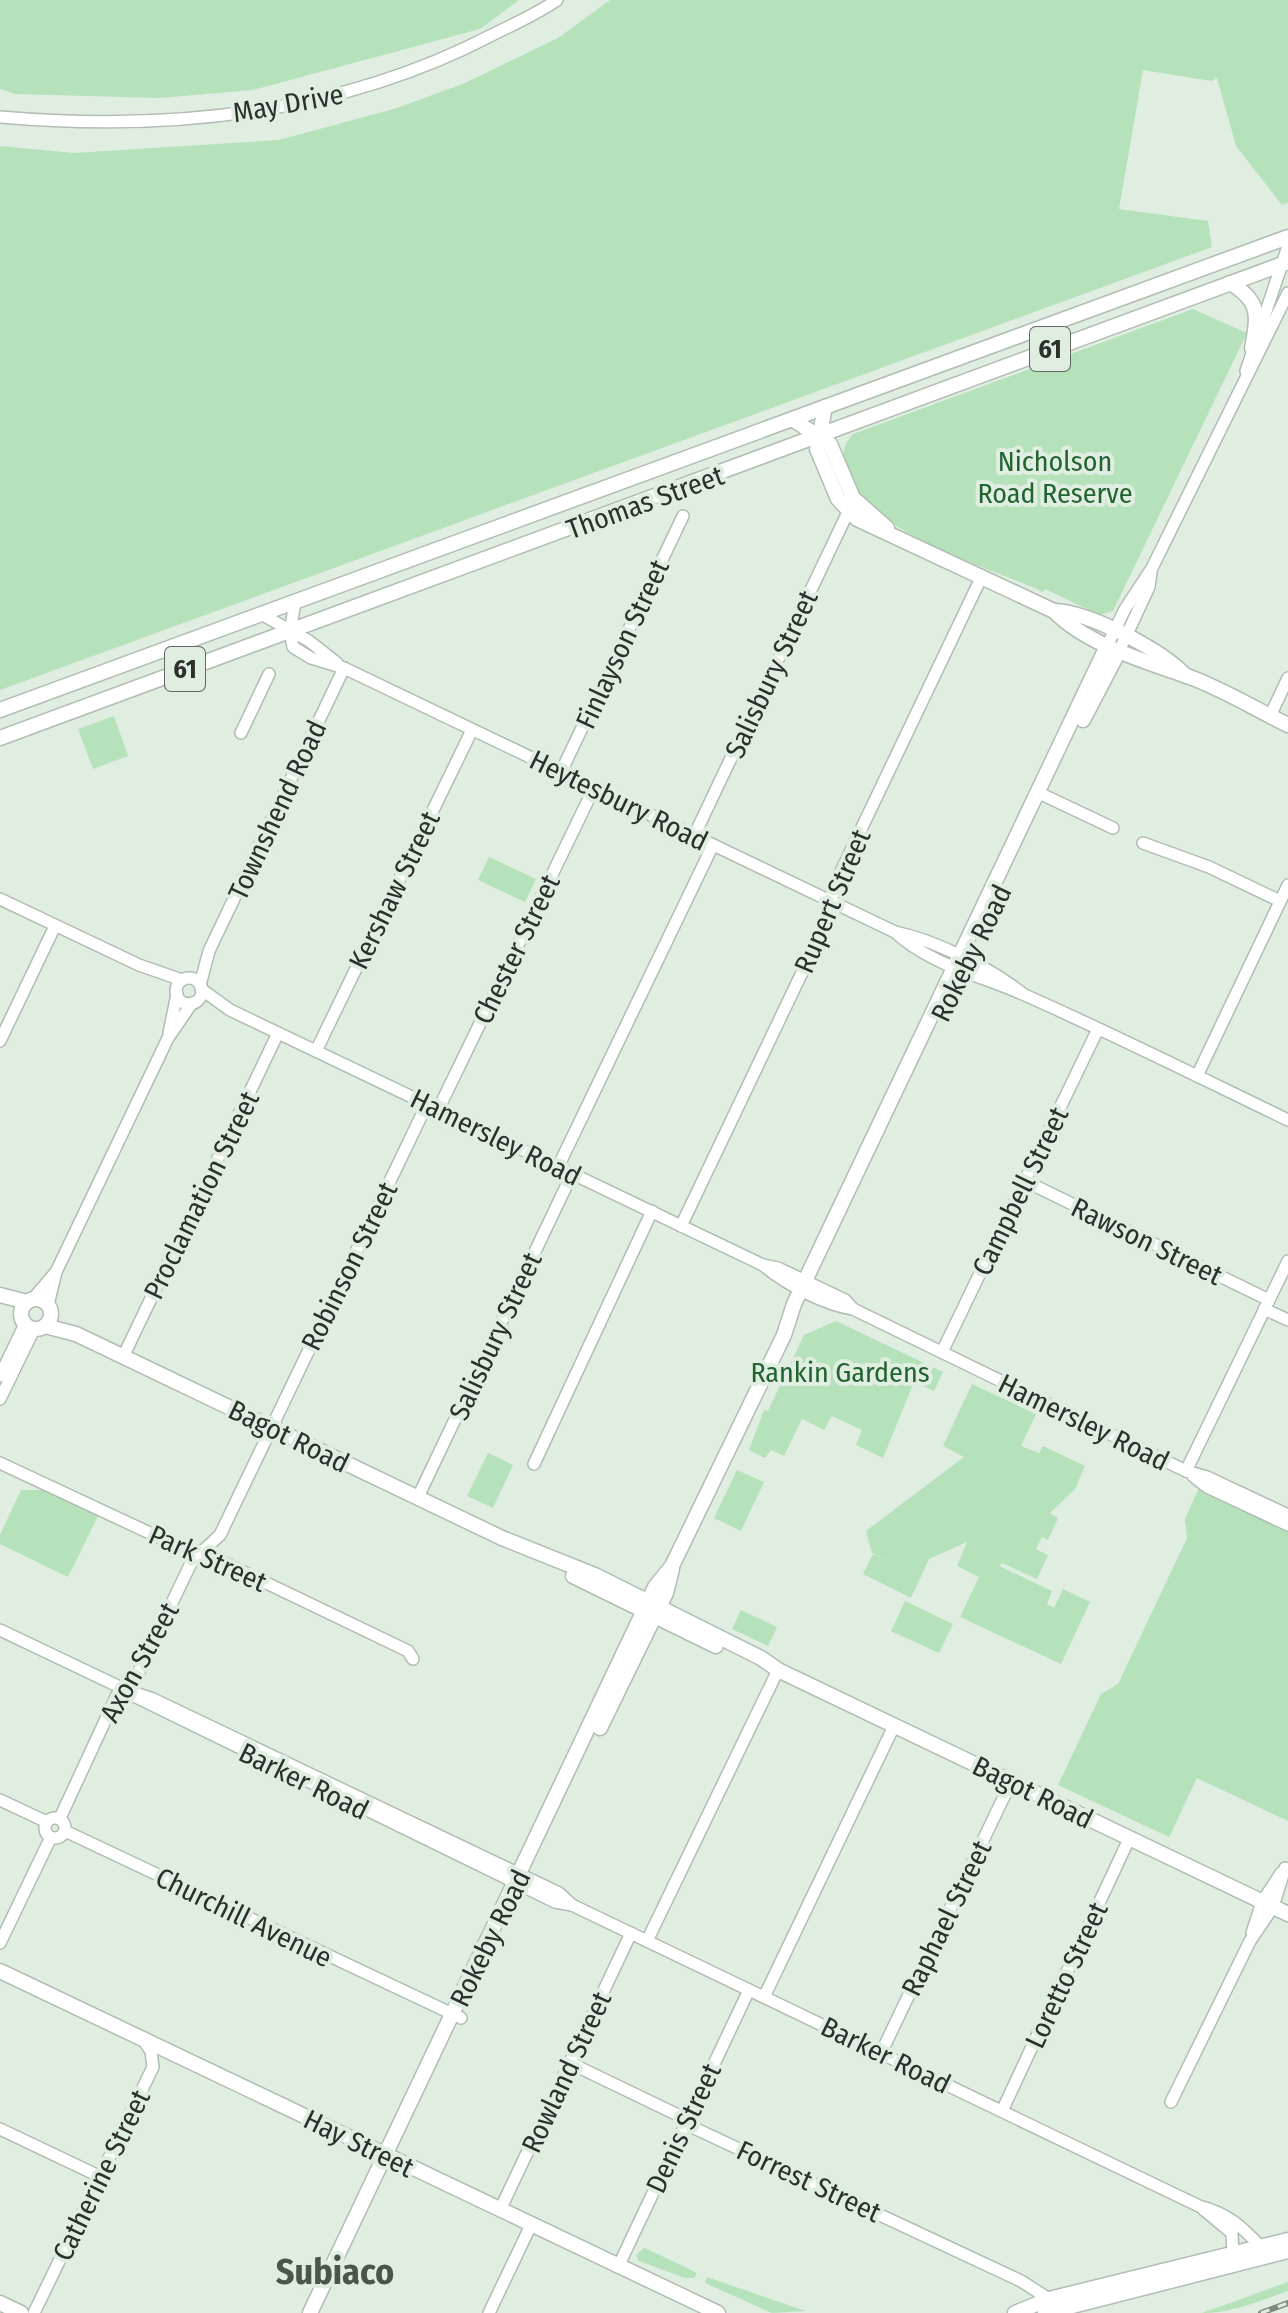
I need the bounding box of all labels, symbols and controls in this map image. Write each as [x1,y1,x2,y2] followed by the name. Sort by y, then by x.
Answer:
[230,78,346,129] street label: May Drive
[1030,327,1070,371] road number: 61
[977,445,1133,510] park label: Nicholson Road Reserve
[562,458,729,546] street label: Thomas Street
[569,554,676,734] street label: Finlayson Street
[718,584,825,763] street label: Salisbury Street
[165,647,205,691] road number: 61
[221,715,333,905] street label: Townshend Road
[524,743,713,858] street label: Heytesbury Road
[342,805,447,975] street label: Kershaw Street
[787,824,878,978] street label: Rupert Street
[466,868,567,1029] street label: Chester Street
[924,879,1019,1027] street label: Rokeby Road
[405,1082,586,1193] street label: Hamersley Road
[137,1085,266,1305] street label: Proclamation Street
[965,1101,1076,1281] street label: Campbell Street
[294,1176,405,1356] street label: Robinson Street
[1066,1191,1228,1293] street label: Rawson Street
[442,1246,549,1425] street label: Salisbury Street
[750,1356,930,1389] park label: Rankin Gardens
[993,1367,1174,1478] street label: Hamersley Road
[223,1393,354,1480] street label: Bagot Road
[144,1518,272,1599] street label: Park Street
[93,1596,186,1728] street label: Axon Street
[234,1736,374,1827] street label: Barker Road
[967,1749,1098,1836] street label: Bagot Road
[895,1834,999,2001] street label: Raphael Street
[150,1861,337,1974] street label: Churchill Avenue
[443,1864,538,2012] street label: Rokeby Road
[1018,1896,1115,2054] street label: Loretto Street
[515,1986,619,2158] street label: Rowland Street
[816,2010,956,2101] street label: Barker Road
[639,2057,728,2198] street label: Denis Street
[46,2084,157,2266] street label: Catherine Street
[298,2103,420,2185] street label: Hay Street
[732,2134,887,2230] street label: Forrest Street
[276,2250,394,2294] district label: Subiaco

